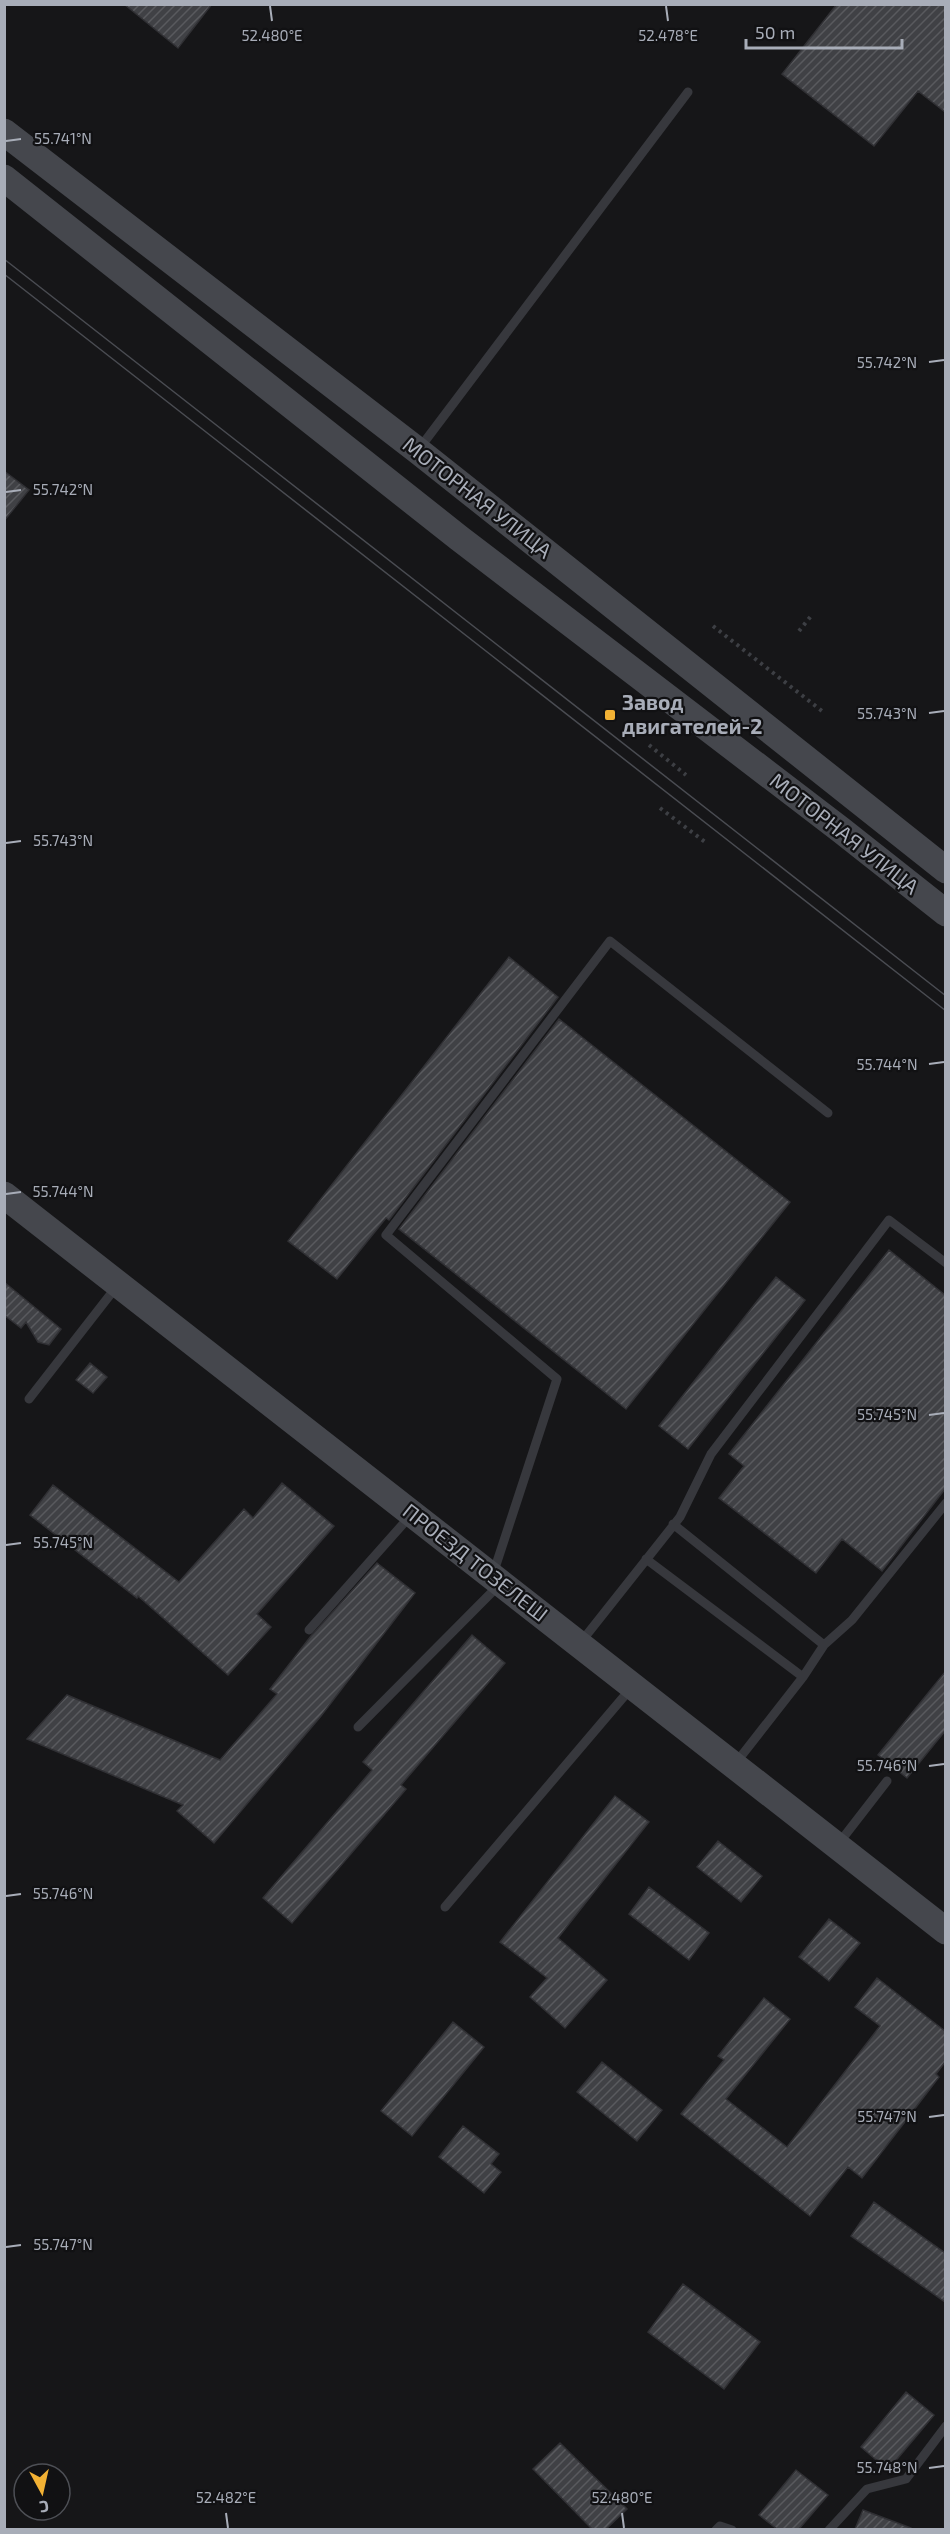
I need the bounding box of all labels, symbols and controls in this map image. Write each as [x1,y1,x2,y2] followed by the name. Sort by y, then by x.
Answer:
[746,12,902,50] scale bar
[755,21,795,43] text: 50 m
[242,26,303,44] text: 52.480°E
[638,26,698,44] text: 52.478°E
[34,129,92,147] text: 55.741°N
[857,353,917,371] text: 55.742°N
[399,431,557,563] street label: МОТОРНАЯ УЛИЦА
[33,480,93,498] text: 55.742°N
[622,689,762,738] place label: Завод двигателей-2
[857,704,917,722] text: 55.743°N
[603,708,617,722] marker: Завод двигателей-2
[766,767,924,899] street label: МОТОРНАЯ УЛИЦА
[33,831,93,849] text: 55.743°N
[856,1055,918,1073] text: 55.744°N
[32,1182,94,1200] text: 55.744°N
[857,1405,917,1423] text: 55.745°N
[398,1497,553,1626] street label: ПРОЕЗД ТОЗЕЛЕШ
[33,1533,93,1551] text: 55.745°N
[857,1756,917,1774] text: 55.746°N
[33,1884,93,1902] text: 55.746°N
[857,2107,917,2125] text: 55.747°N
[33,2235,93,2253] text: 55.747°N
[856,2458,918,2476] text: 55.748°N
[12,2462,72,2522] north arrow
[196,2488,256,2506] text: 52.482°E
[592,2488,653,2506] text: 52.480°E
[38,2497,50,2517] text: С

